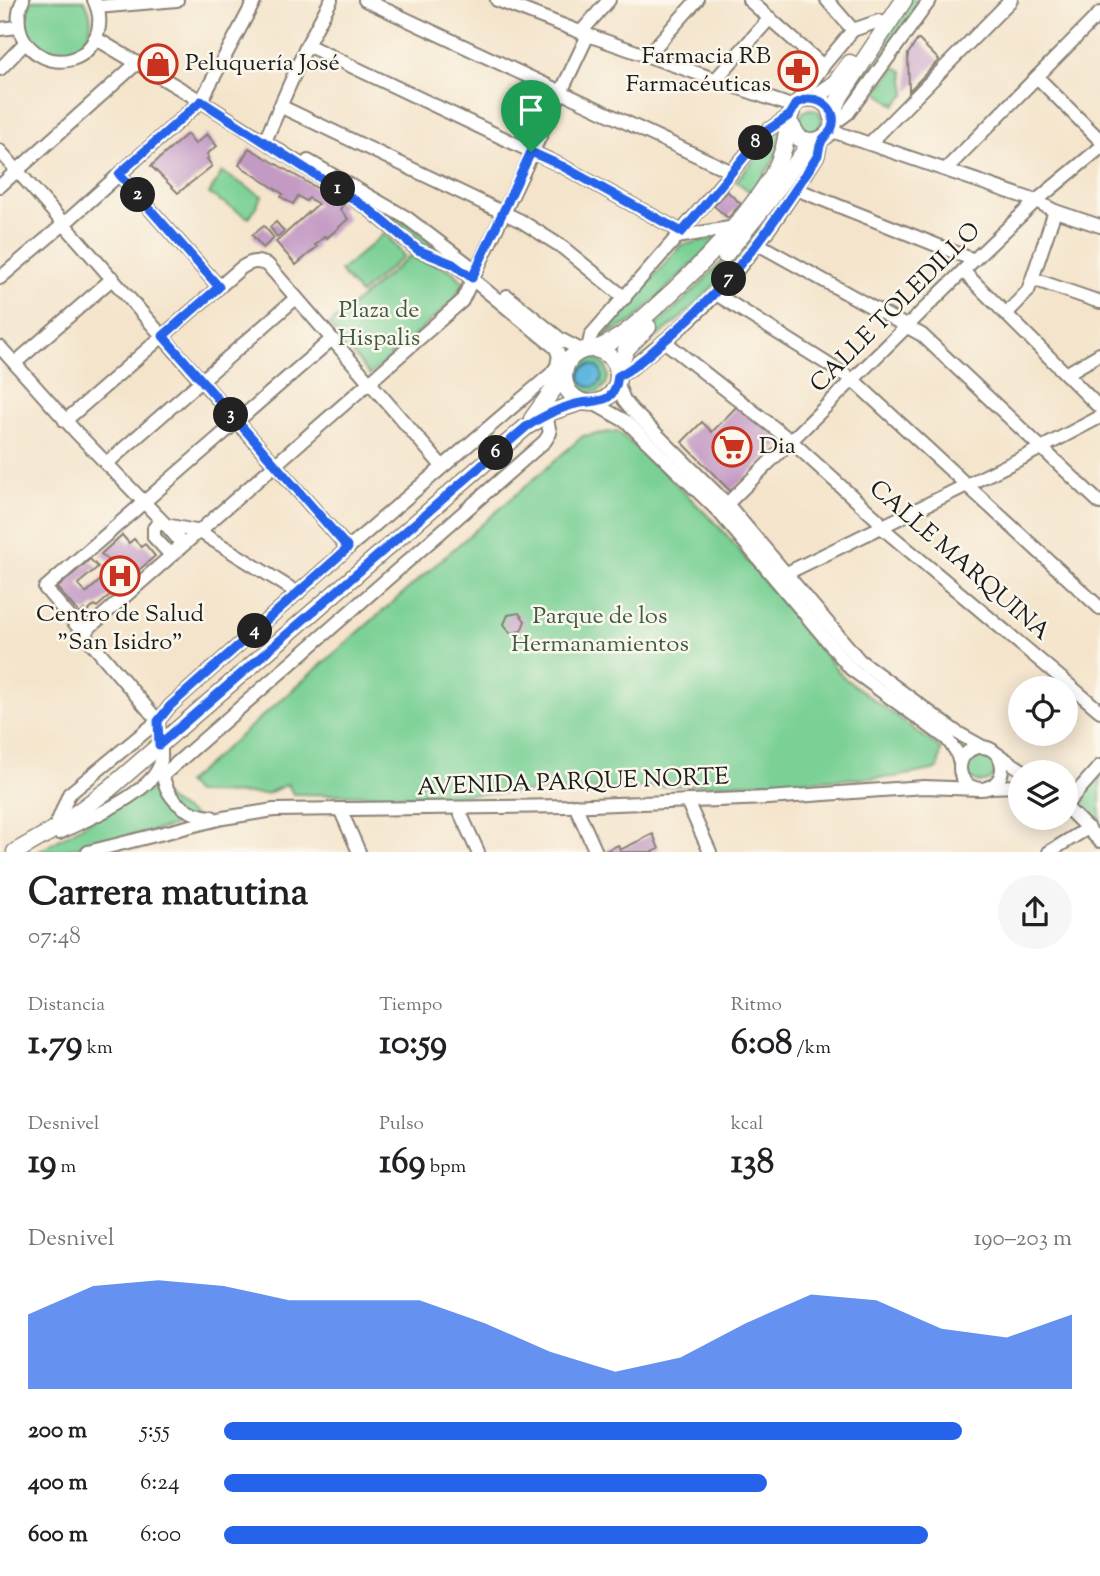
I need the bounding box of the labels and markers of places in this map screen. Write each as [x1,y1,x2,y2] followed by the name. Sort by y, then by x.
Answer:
[626,40,771,102] place label: Farmacia RB Farmacéuticas
[137,43,179,85] shop icon: Peluquería José
[185,47,340,81] place label: Peluquería José
[777,50,819,92] pharmacy icon: Farmacia RB Farmacéuticas
[501,80,561,152] pin
[738,125,774,160] pin: 8
[320,172,356,206] pin: 1
[120,178,156,212] pin: 2
[712,262,746,296] pin: 7
[214,398,248,432] pin: 3
[711,426,753,468] supermarket icon: Dia
[759,430,796,464] place label: Dia
[478,435,514,470] pin: 6
[99,555,141,597] hospital icon: Centro de Salud "San Isidro"
[36,598,204,660] place label: Centro de Salud "San Isidro"
[238,614,272,648] pin: 4

